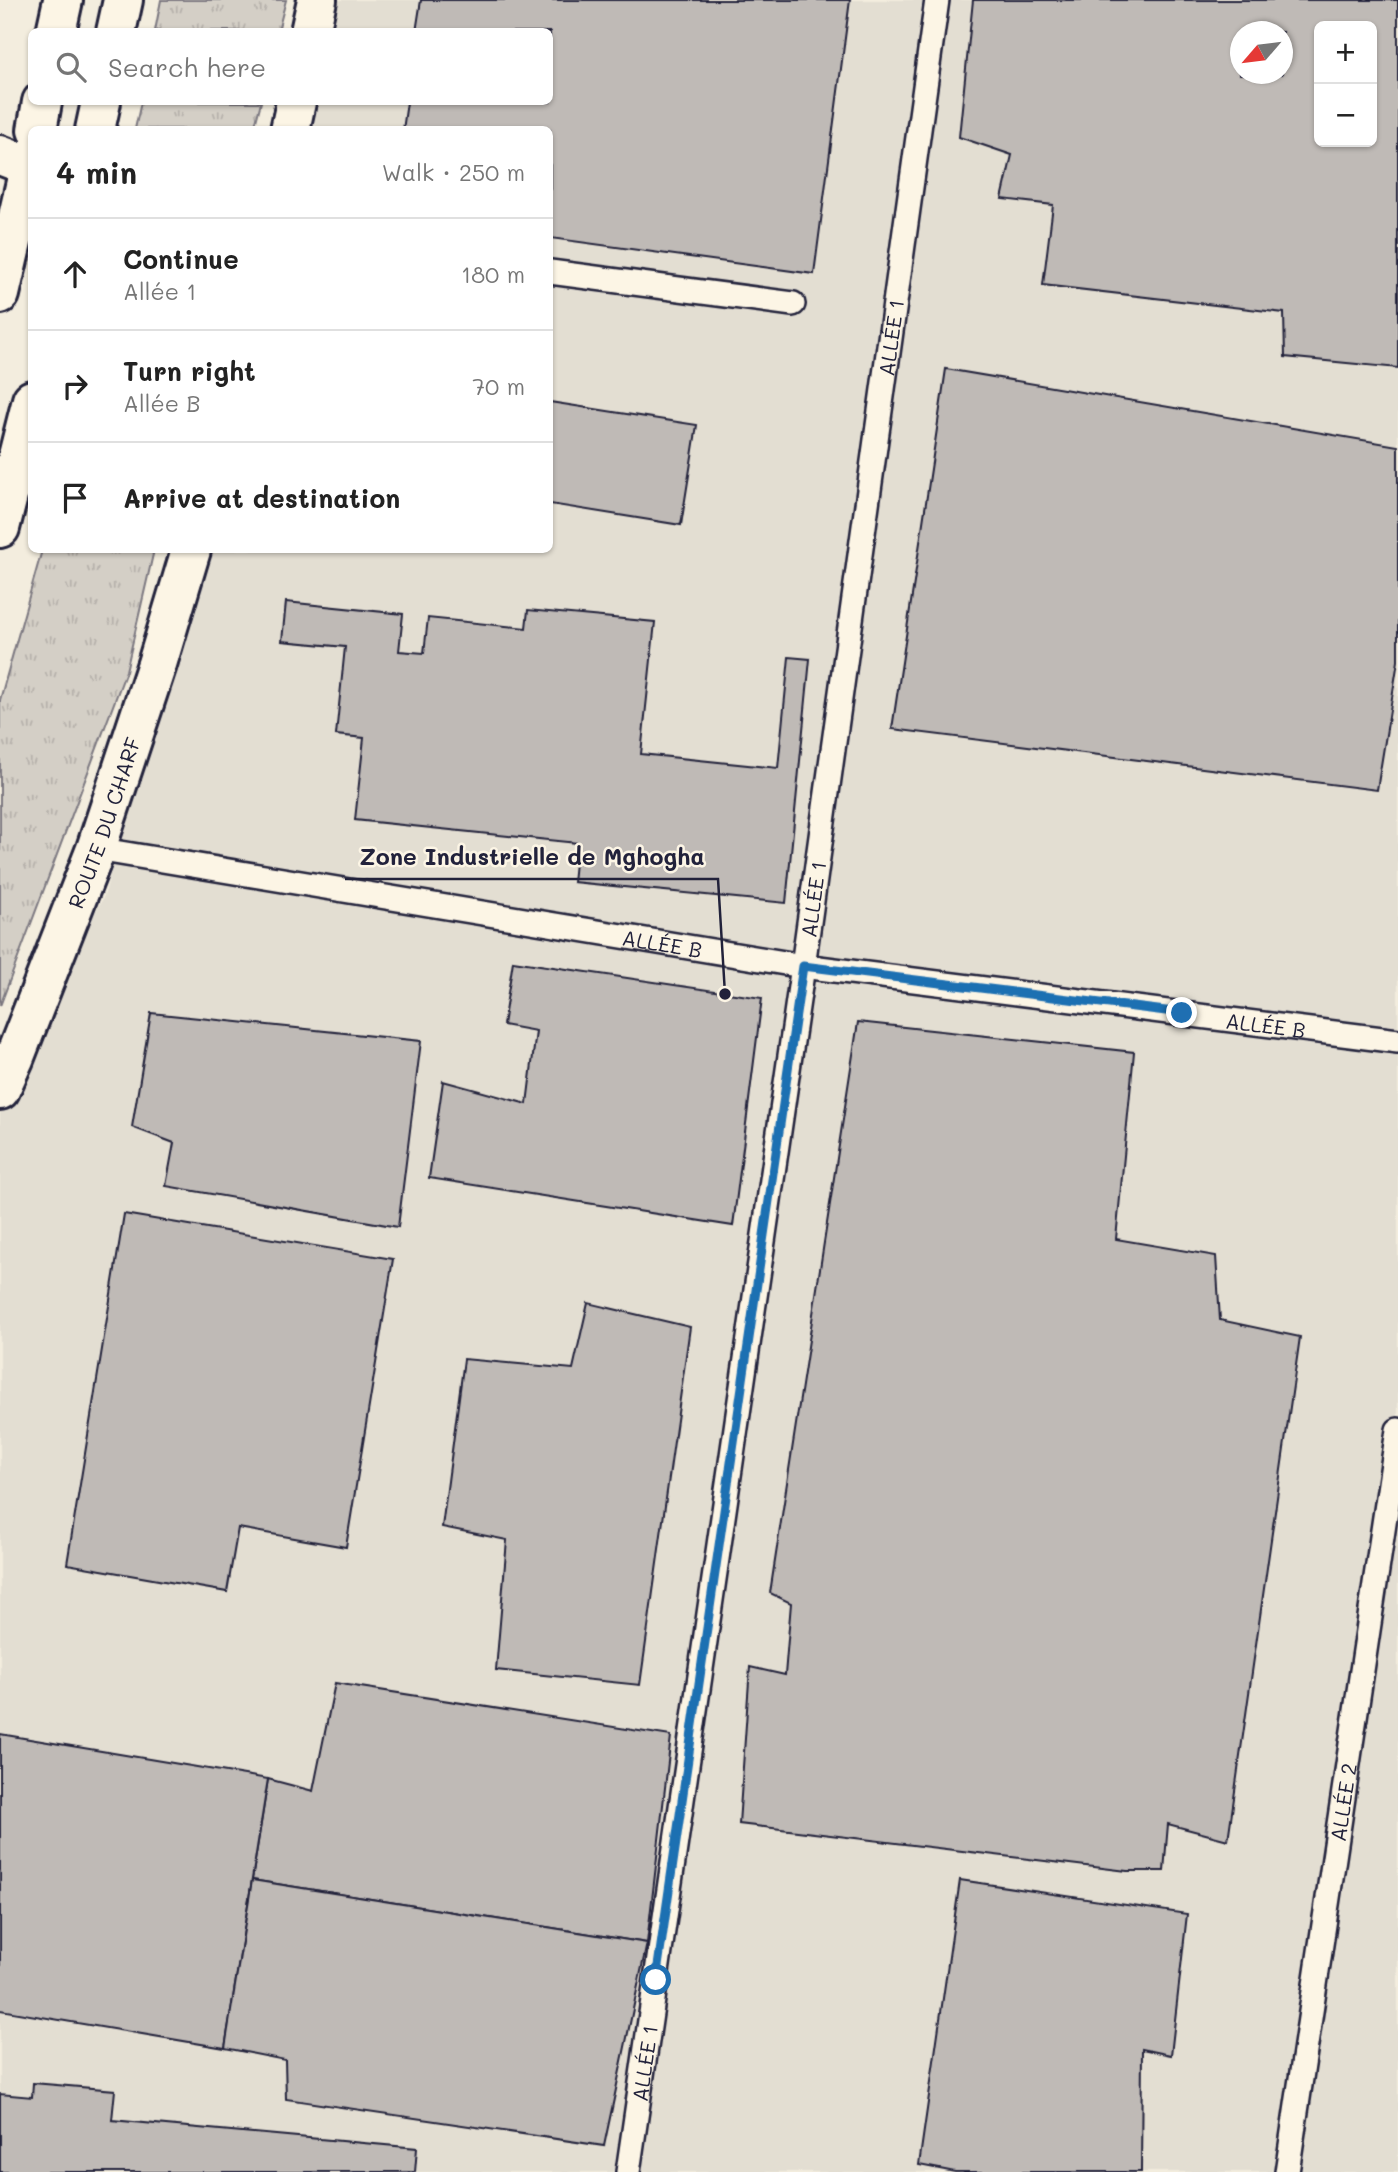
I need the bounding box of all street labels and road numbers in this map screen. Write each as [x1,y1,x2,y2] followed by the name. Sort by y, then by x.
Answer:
[872,298,909,378] street label: ALLÉE 1
[61,733,146,912] street label: ROUTE DU CHARF
[794,859,831,939] street label: ALLÉE 1
[620,923,704,963] street label: ALLÉE B
[1224,1006,1307,1043] street label: ALLÉE B
[1323,1761,1362,1843] street label: ALLÉE 2
[625,2023,663,2103] street label: ALLÉE 1

